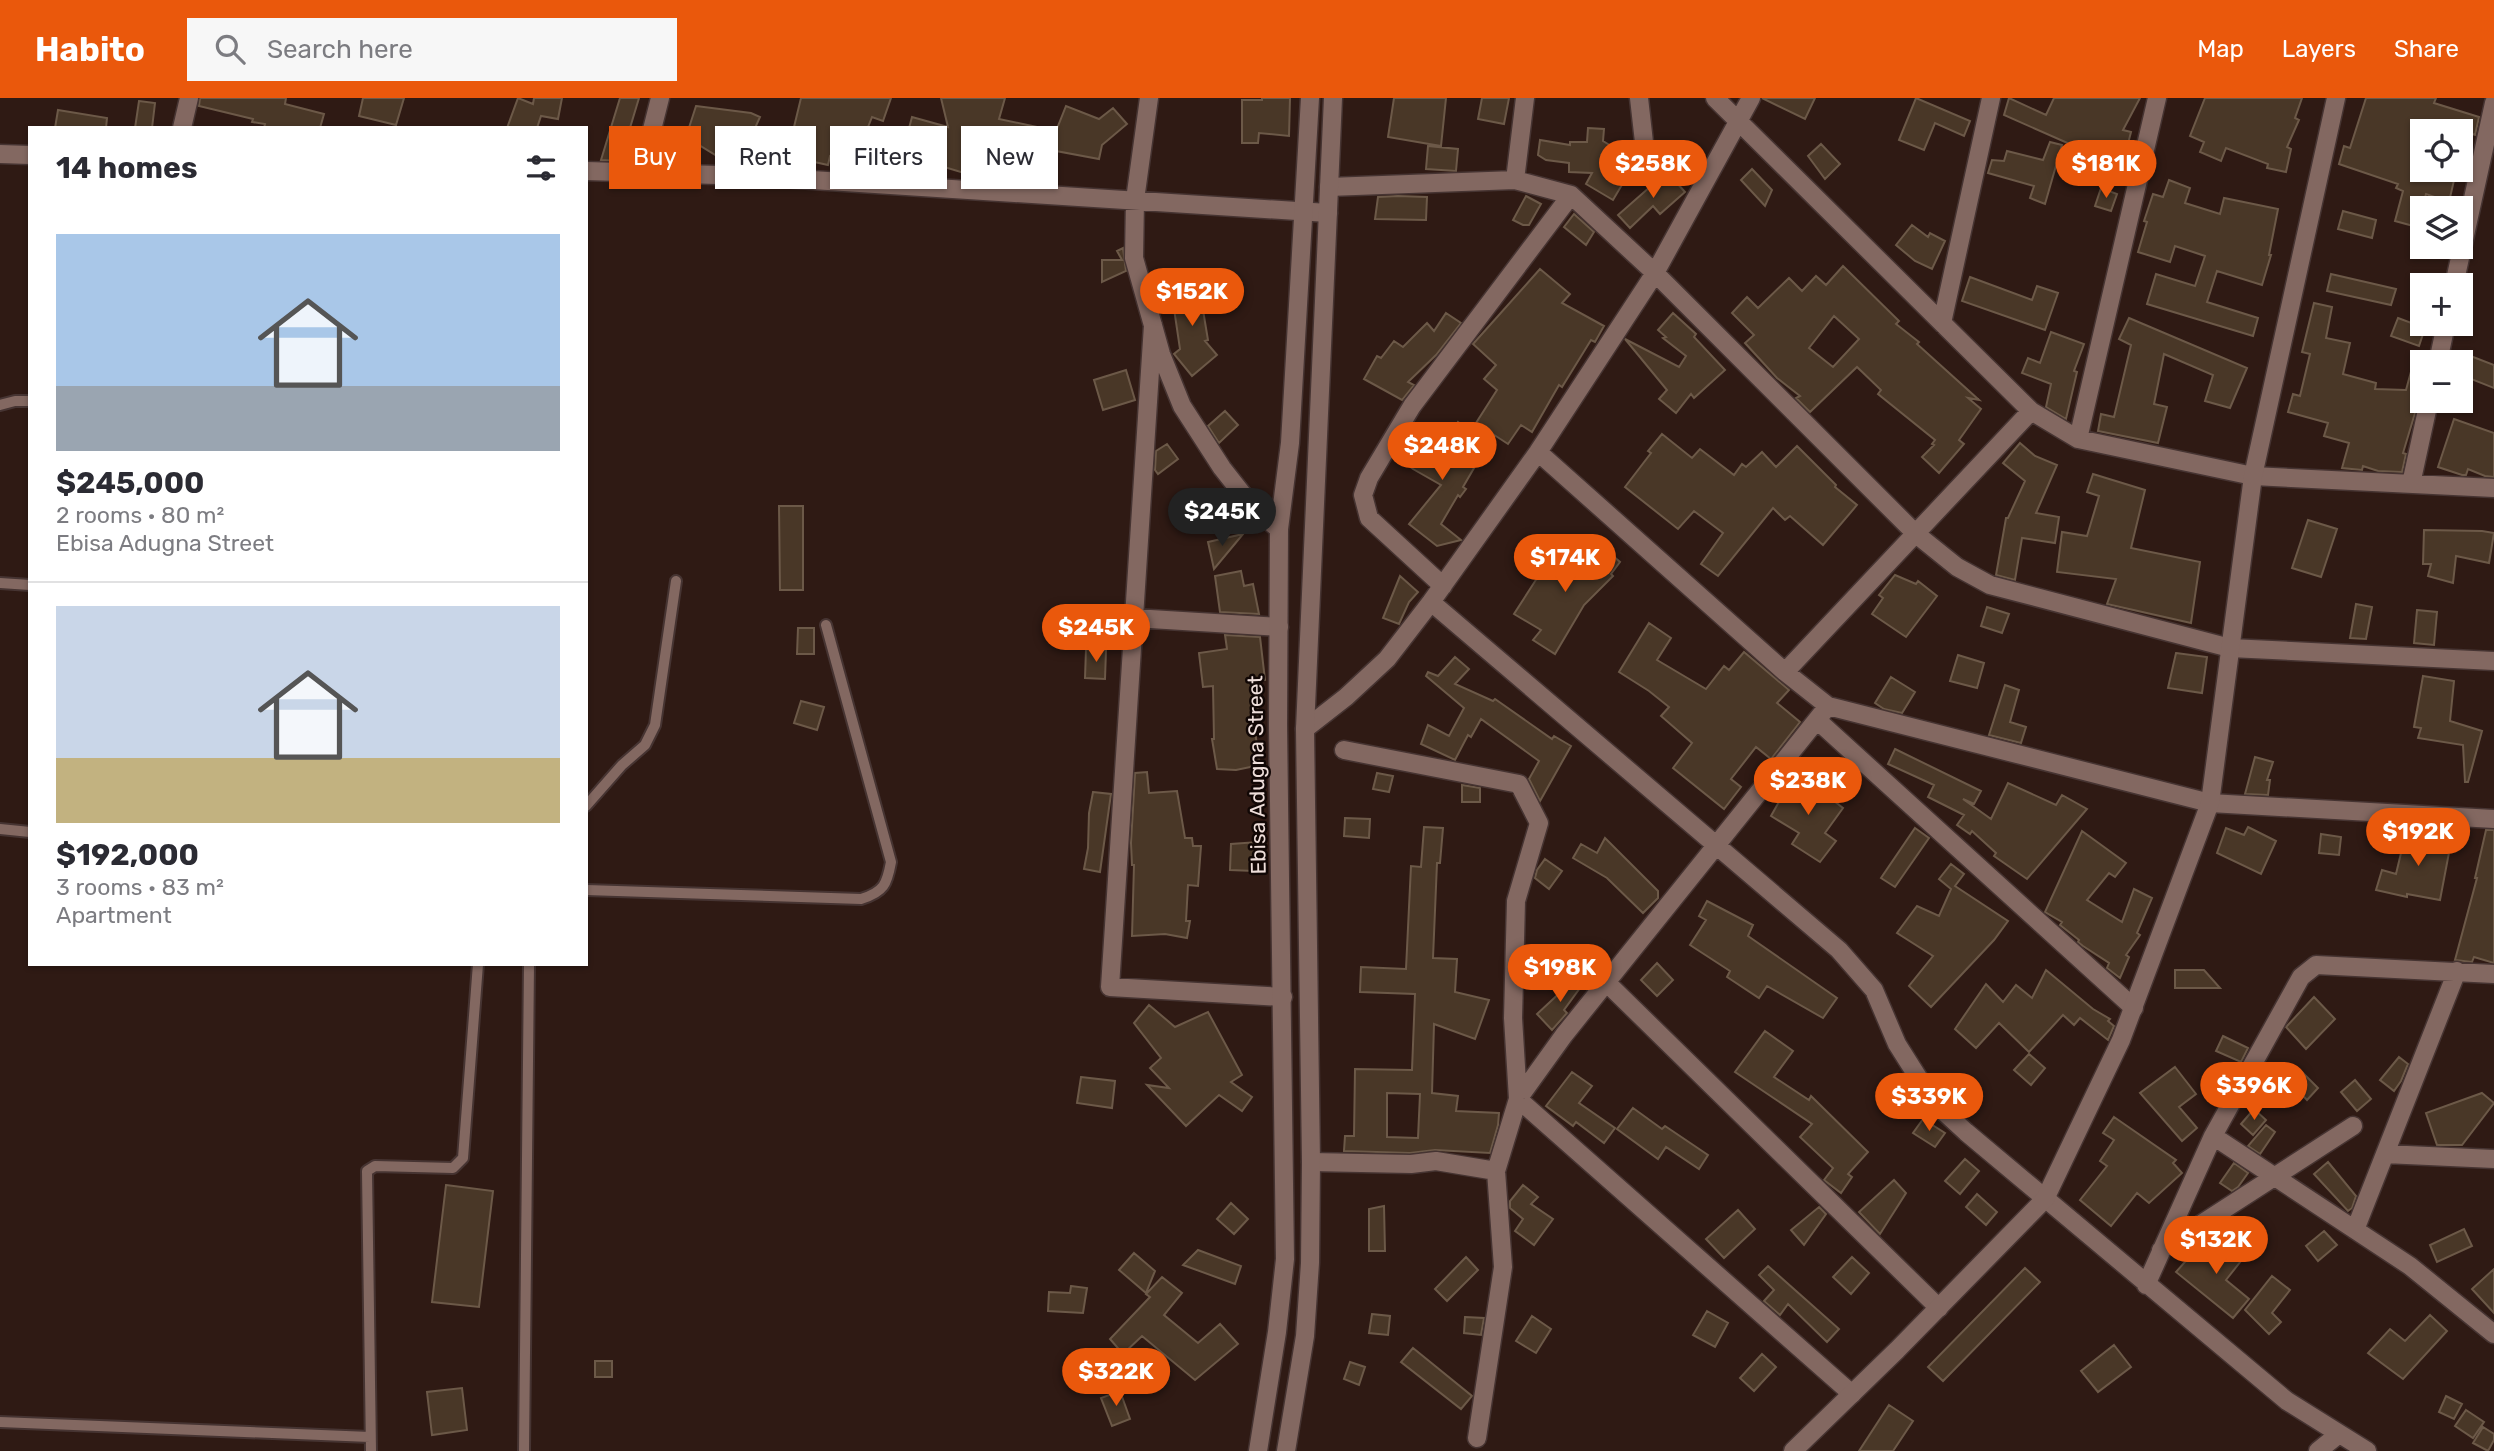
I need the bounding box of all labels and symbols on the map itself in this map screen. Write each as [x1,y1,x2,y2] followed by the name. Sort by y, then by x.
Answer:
[1604,140,1702,200] pin: $258K
[2057,140,2155,200] pin: $181K
[1143,268,1241,328] pin: $152K
[1393,422,1491,482] pin: $248K
[1173,489,1271,548] pin: $245K
[1516,534,1614,594] pin: $174K
[1047,604,1145,664] pin: $245K
[1242,675,1271,875] street label: Ebisa Adugna Street
[1759,758,1857,817] pin: $238K
[2369,808,2467,868] pin: $192K
[1511,944,1609,1004] pin: $198K
[2205,1062,2303,1122] pin: $396K
[1880,1074,1978,1133] pin: $339K
[2167,1216,2265,1276] pin: $132K
[1067,1348,1165,1408] pin: $322K

